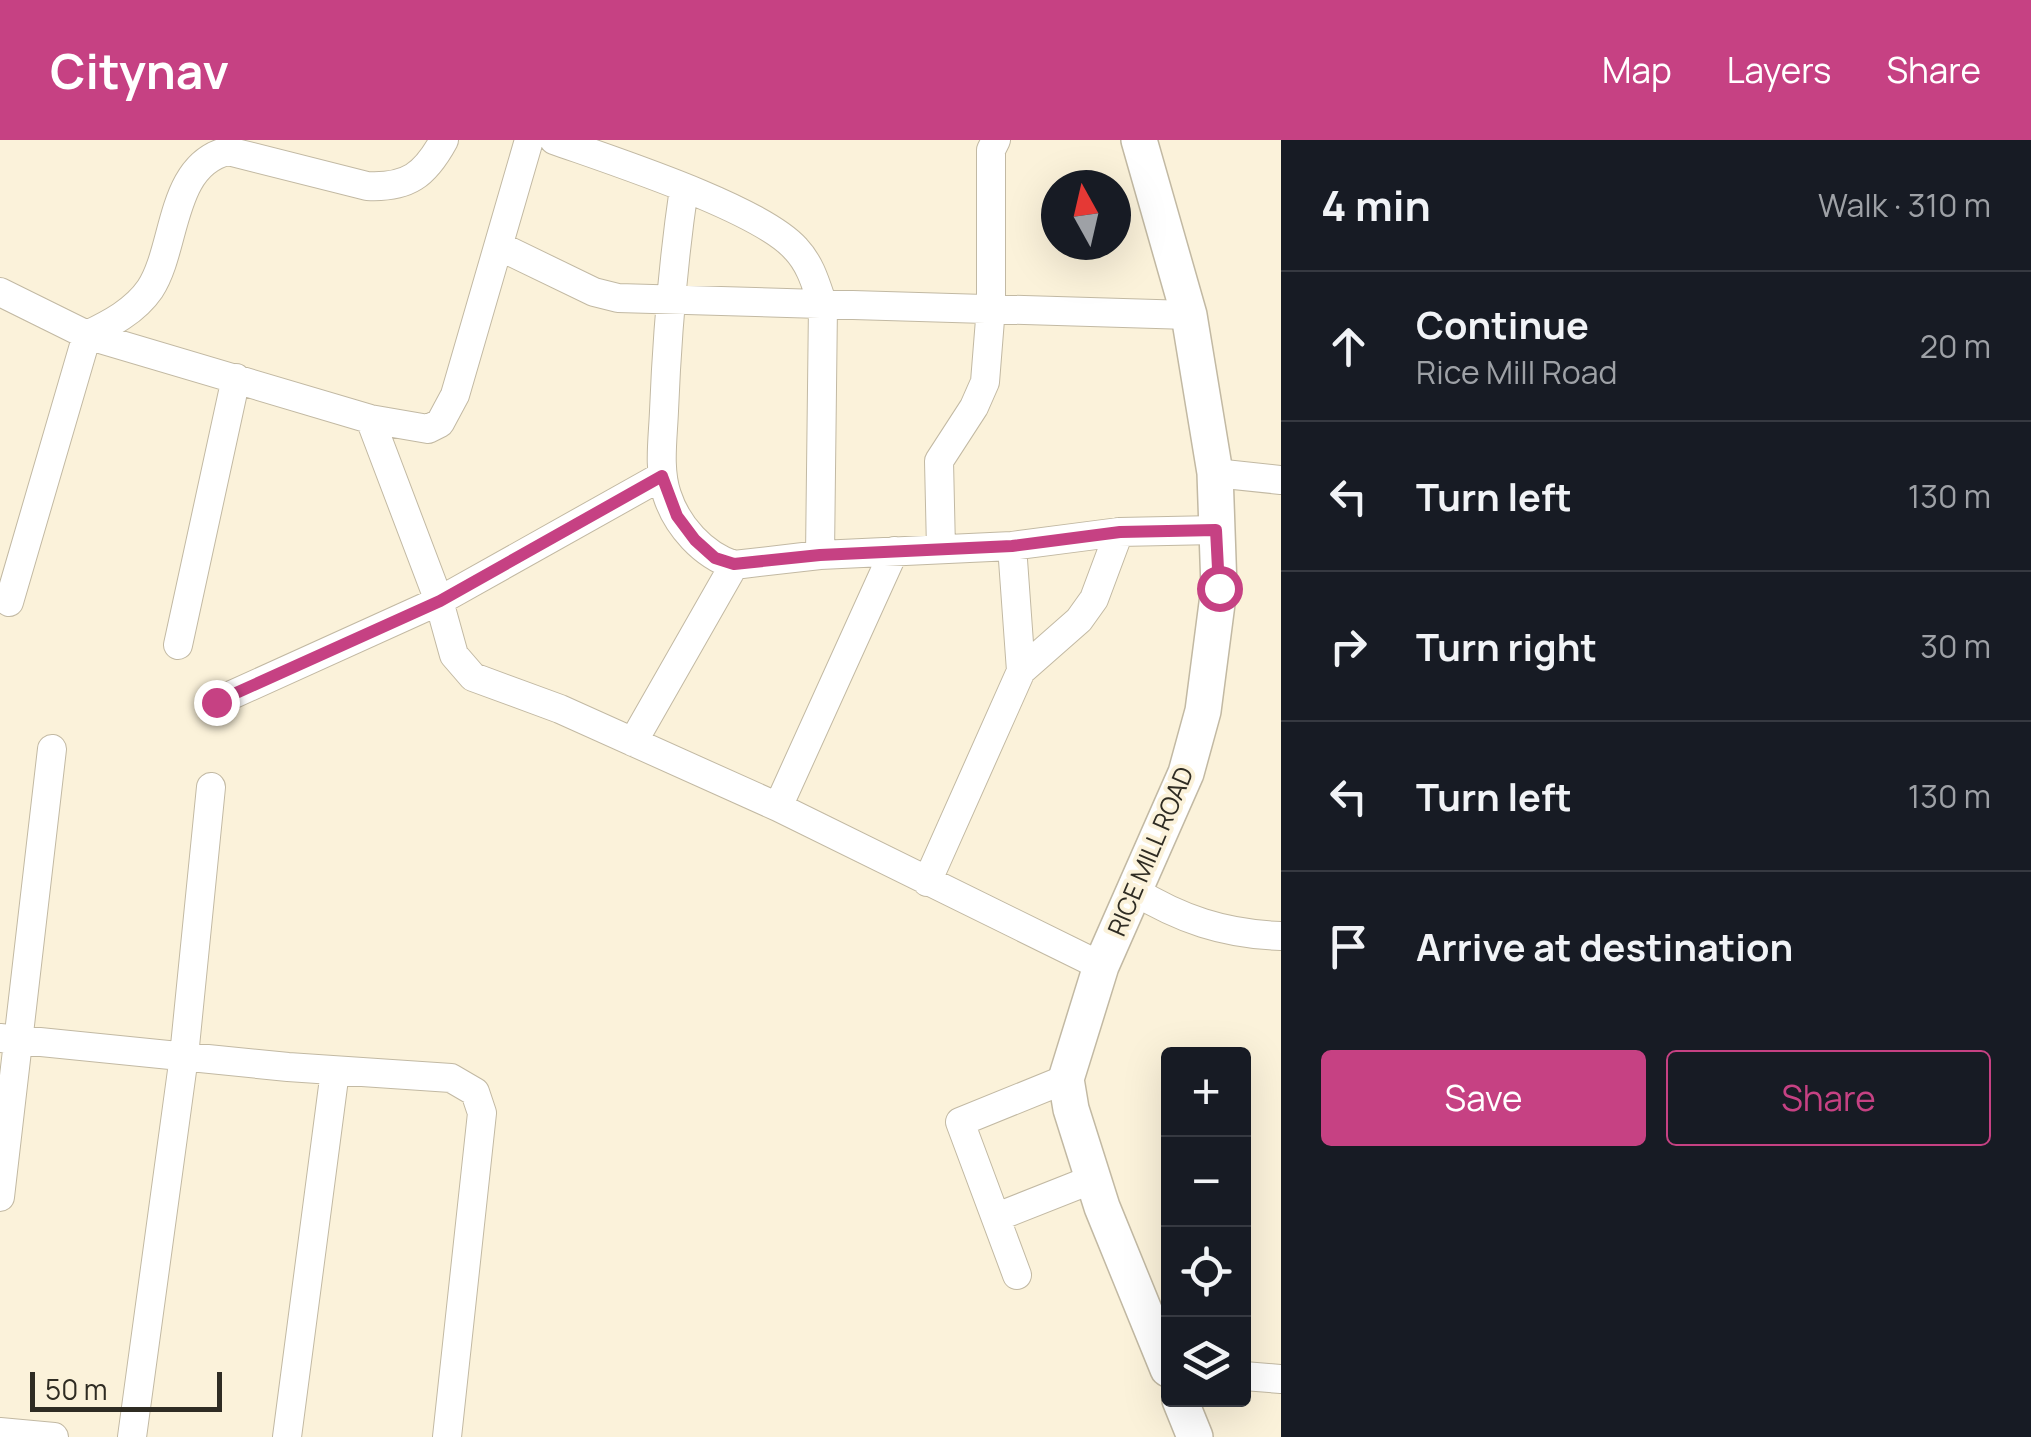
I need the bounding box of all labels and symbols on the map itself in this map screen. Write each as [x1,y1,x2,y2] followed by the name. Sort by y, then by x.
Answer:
[1041,170,1131,260] north arrow
[1197,566,1243,612] route start
[194,680,240,726] route end
[1099,761,1201,941] street label: RICE MILL ROAD
[30,1367,222,1412] scale bar

